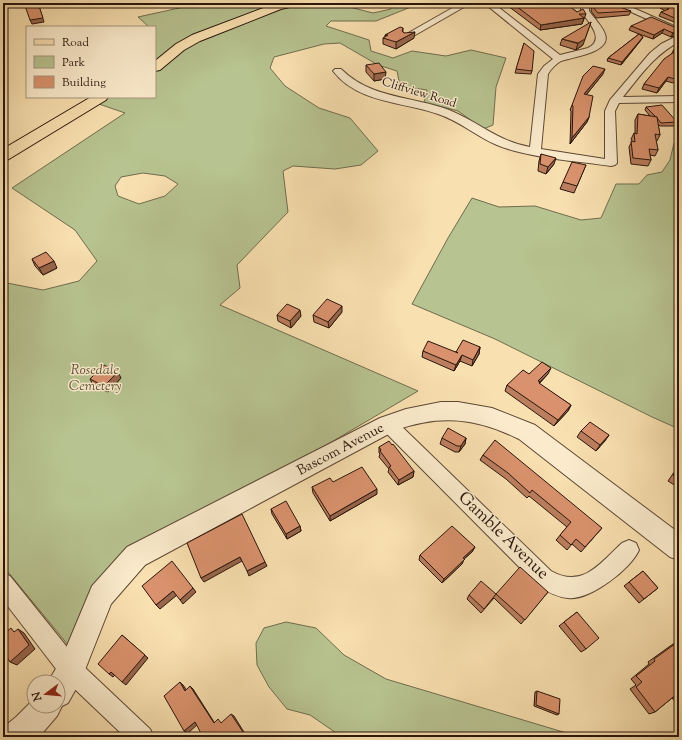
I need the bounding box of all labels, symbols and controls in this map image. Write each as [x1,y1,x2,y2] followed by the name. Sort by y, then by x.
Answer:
[26,26,156,98] legend
[62,34,89,52] text: Road
[62,54,85,72] text: Park
[379,73,459,113] street label: Cliffview Road
[62,74,106,92] text: Building
[69,361,122,397] park label: Rosedale Cemetery
[294,419,388,481] street label: Bascom Avenue
[452,486,554,586] street label: Gamble Avenue
[26,674,66,714] north arrow
[28,690,47,704] text: N

